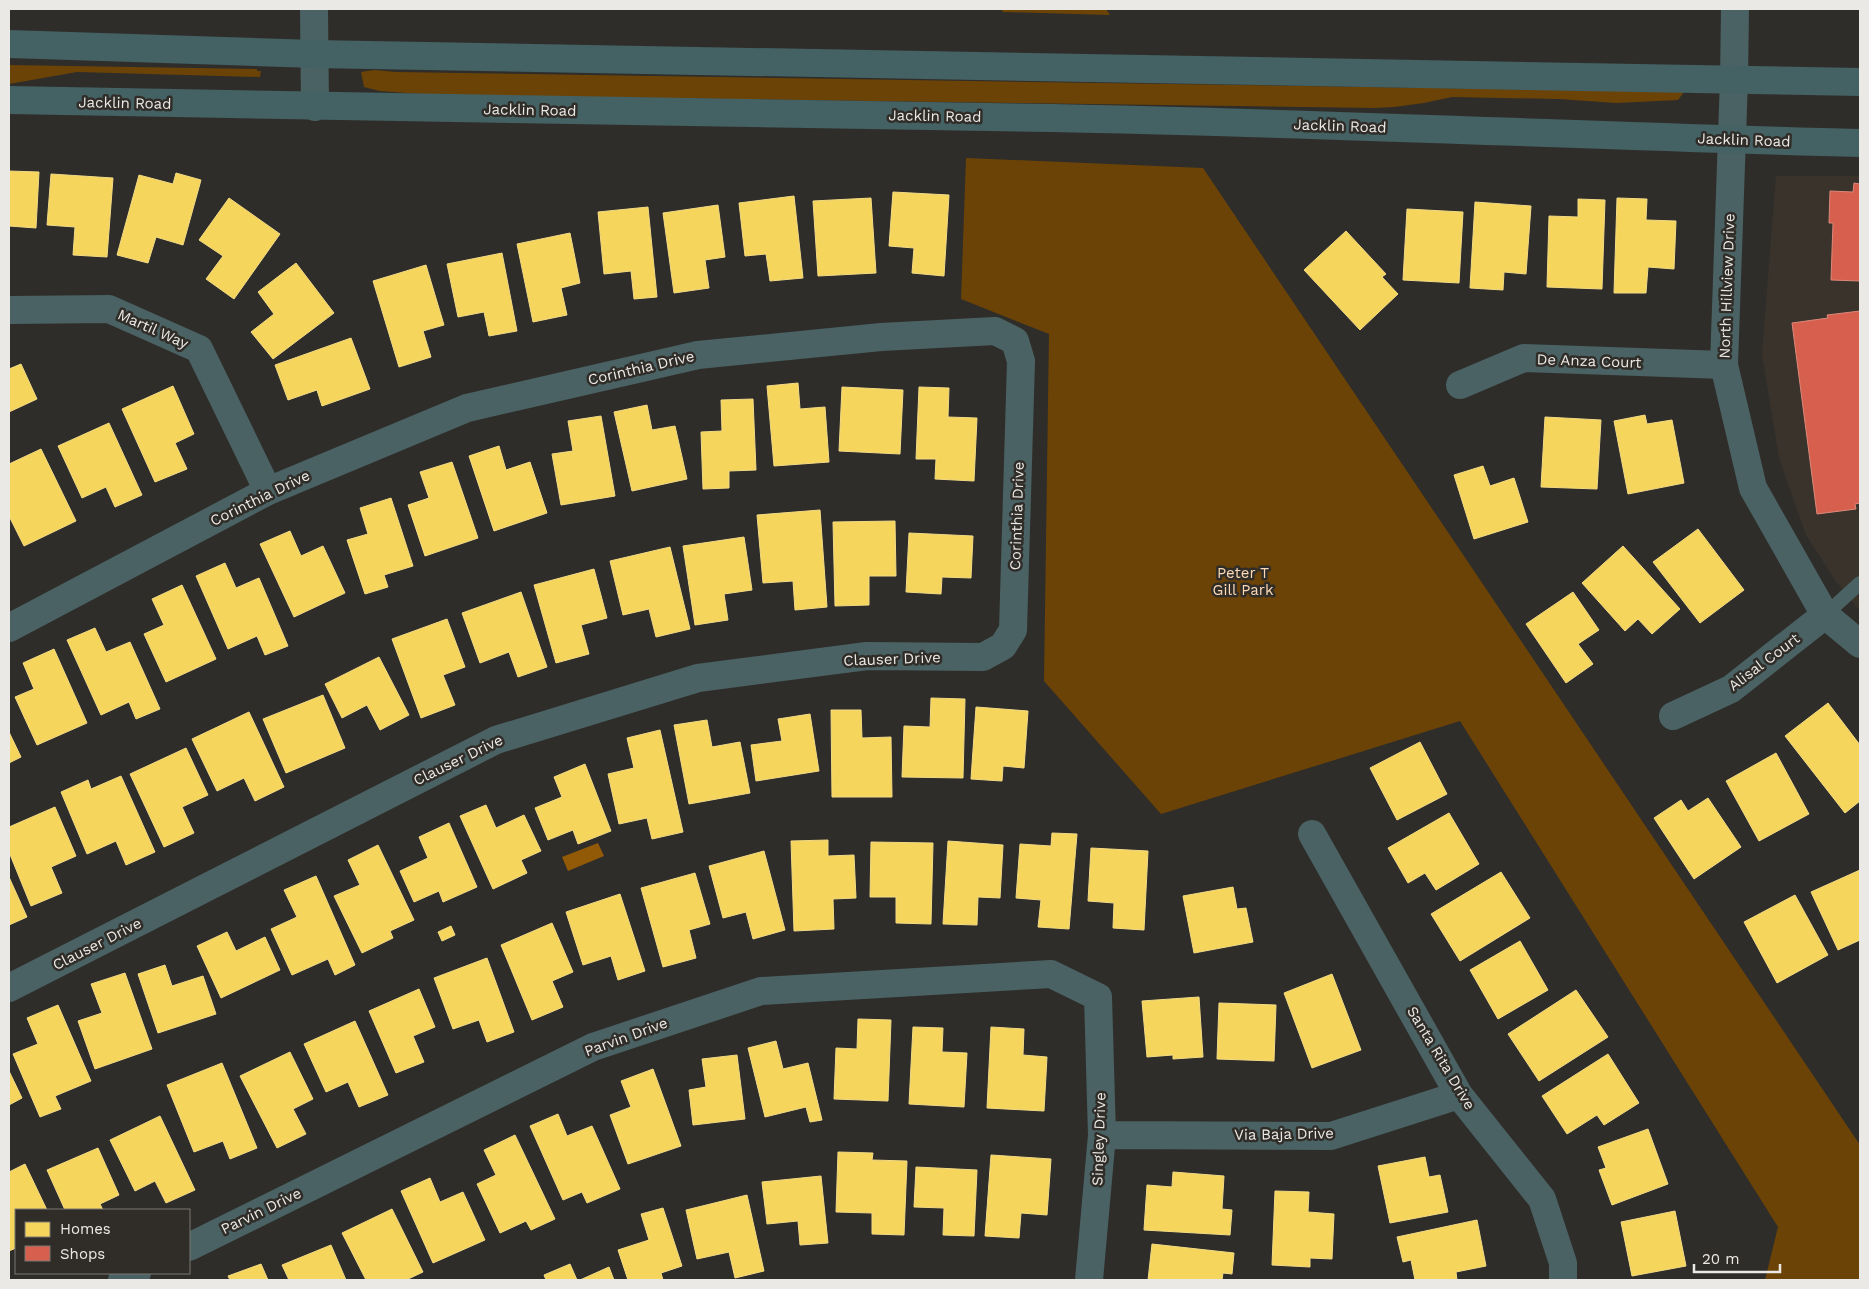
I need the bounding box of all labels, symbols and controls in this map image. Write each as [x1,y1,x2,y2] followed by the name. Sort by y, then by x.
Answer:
[78,93,172,113] street label: Jacklin Road
[483,100,577,120] street label: Jacklin Road
[888,106,982,126] street label: Jacklin Road
[1293,115,1387,137] street label: Jacklin Road
[1697,129,1791,151] street label: Jacklin Road
[1715,213,1739,359] street label: North Hillview Drive
[115,305,191,353] street label: Martil Way
[586,347,696,389] street label: Corinthia Drive
[1536,350,1642,372] street label: De Anza Court
[1006,461,1028,571] street label: Corinthia Drive
[207,466,313,530] street label: Corinthia Drive
[1213,564,1274,599] park label: Peter T Gill Park
[1725,629,1804,695] street label: Alisal Court
[843,648,941,670] street label: Clauser Drive
[410,731,506,789] street label: Clauser Drive
[50,914,144,974] street label: Clauser Drive
[1403,1003,1479,1113] street label: Santa Rita Drive
[582,1014,670,1060] street label: Parvin Drive
[1088,1092,1110,1186] street label: Singley Drive
[1234,1124,1334,1144] street label: Via Baja Drive
[218,1184,304,1238] street label: Parvin Drive
[15,1209,190,1274] legend
[60,1220,111,1238] text: Homes
[1694,1242,1780,1274] scale bar
[60,1245,105,1263] text: Shops
[1702,1250,1740,1268] text: 20 m

